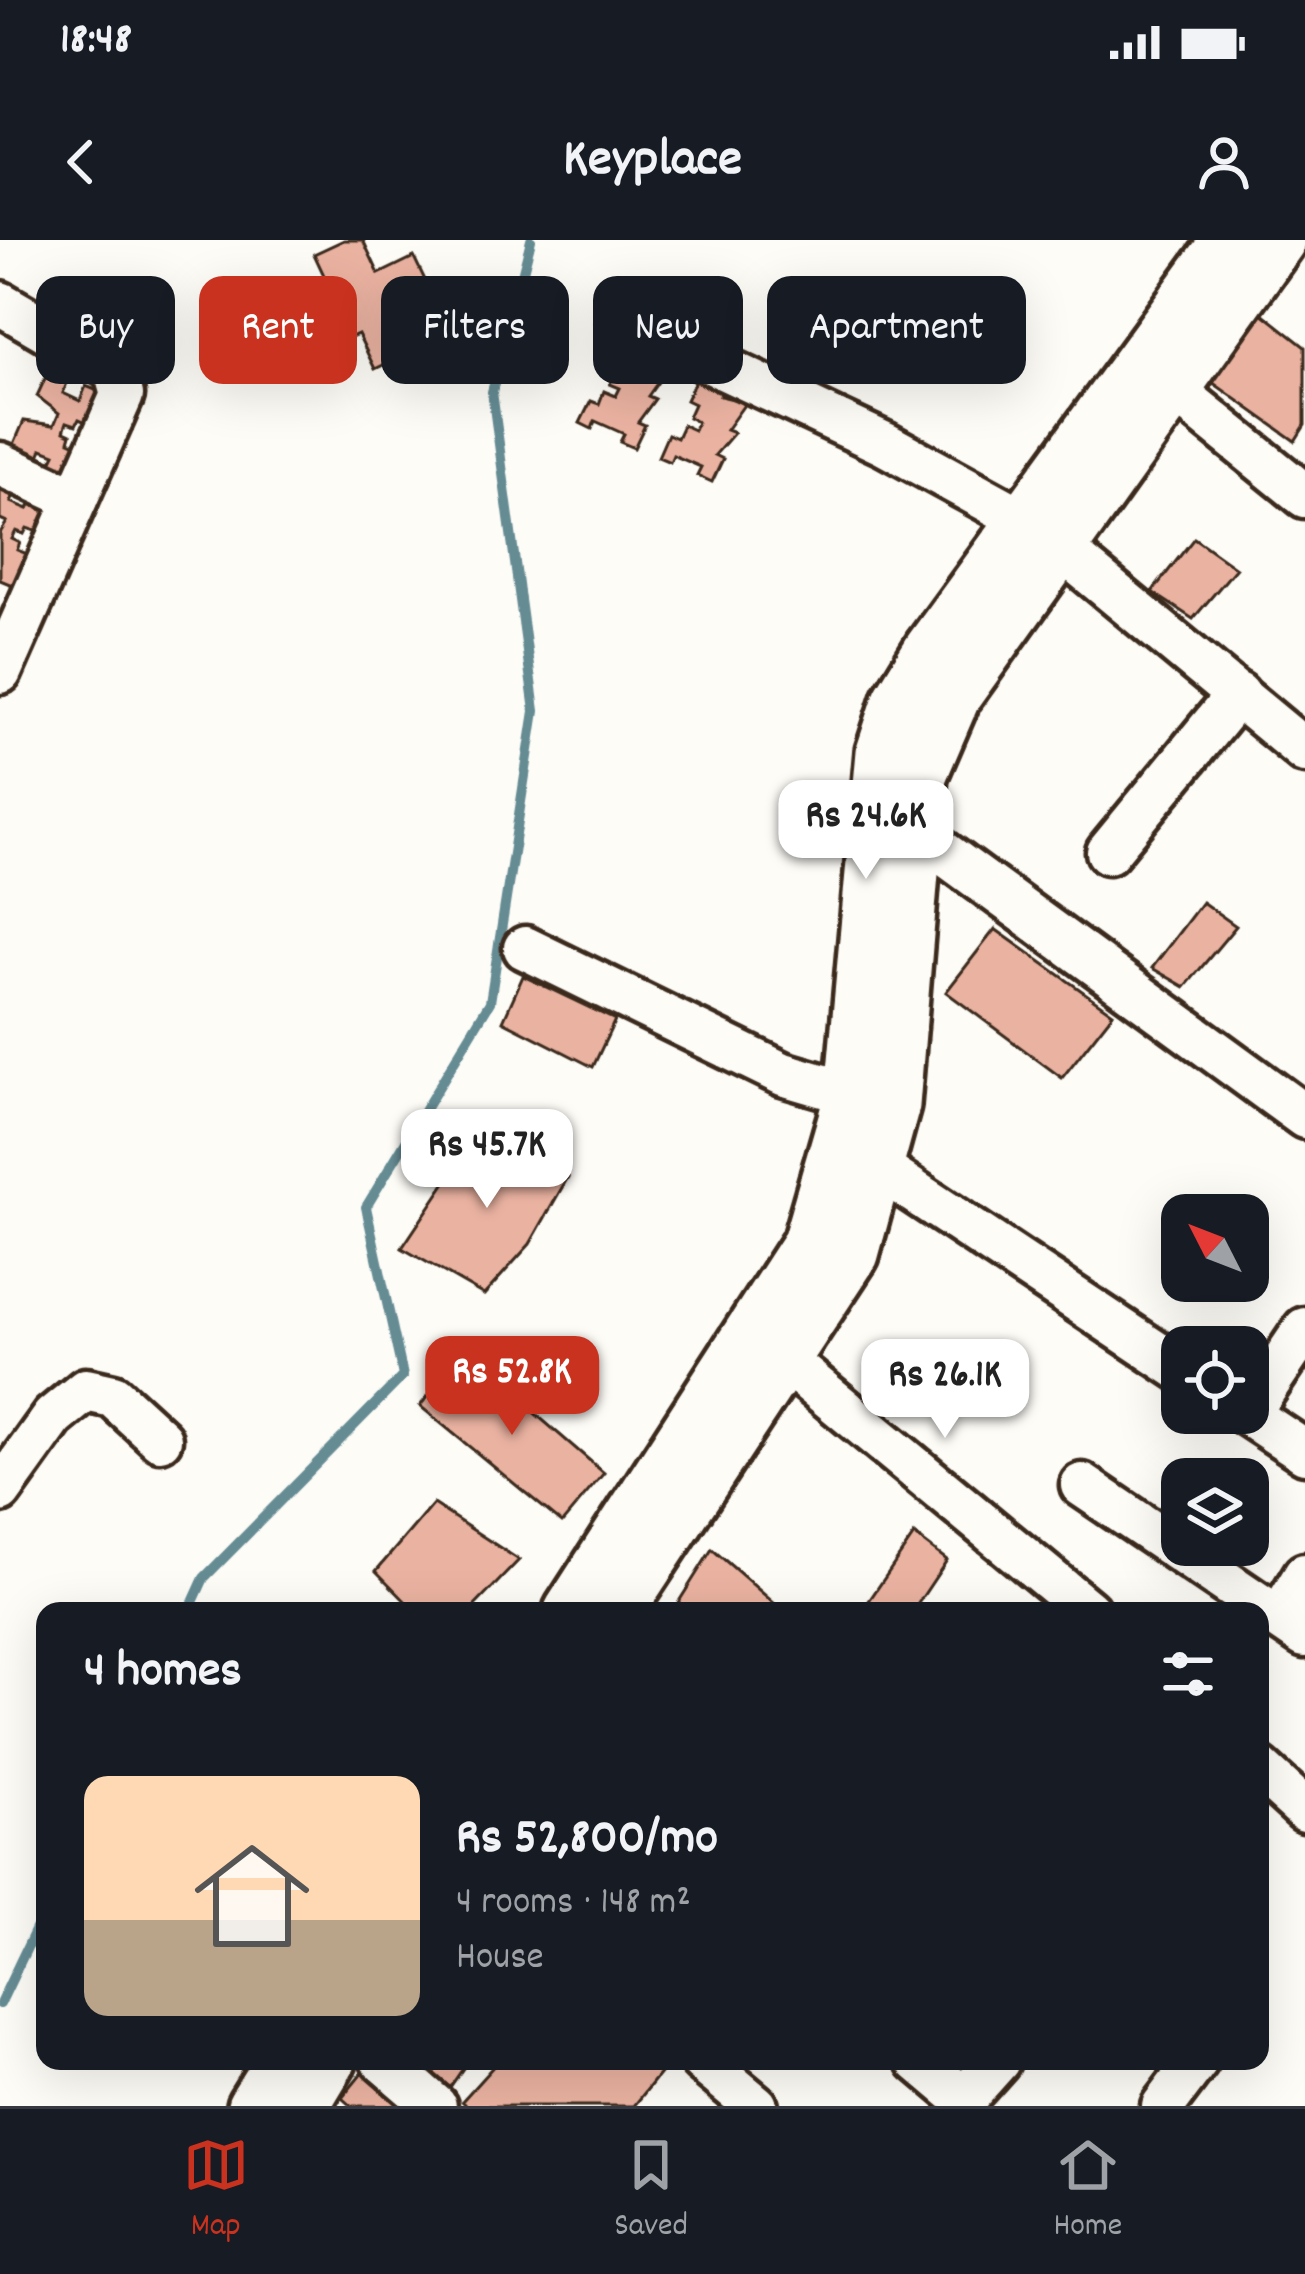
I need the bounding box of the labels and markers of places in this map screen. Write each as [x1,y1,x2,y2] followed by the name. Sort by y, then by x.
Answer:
[742,780,990,882] pin: Rs 24.6K
[363,1109,611,1211] pin: Rs 45.7K
[388,1336,636,1438] pin: Rs 52.8K
[821,1339,1069,1441] pin: Rs 26.1K

